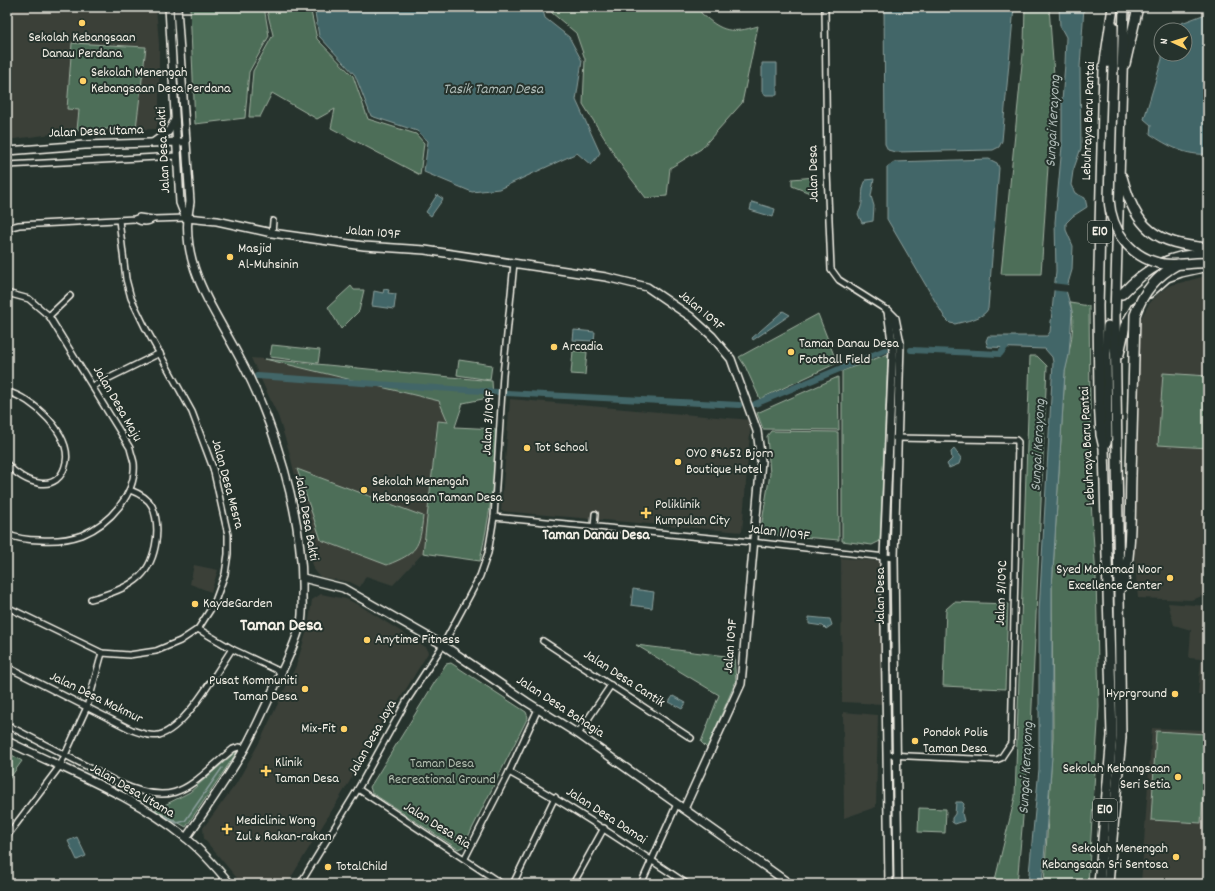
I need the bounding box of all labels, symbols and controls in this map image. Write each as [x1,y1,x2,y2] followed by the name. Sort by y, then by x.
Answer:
[77,18,87,28] marker: Sekolah Kebangsaan Danau Perdana
[1153,22,1193,62] north arrow
[28,28,136,64] place label: Sekolah Kebangsaan Danau Perdana
[1157,38,1173,45] text: N
[1077,61,1101,181] street label: Lebuhraya Baru Pantai
[91,63,231,99] place label: Sekolah Menengah Kebangsaan Desa Perdana
[1041,74,1067,168] water label: Sungai Kerayong
[78,76,88,86] marker: Sekolah Menengah Kebangsaan Desa Perdana
[443,79,544,101] water label: Tasik Taman Desa
[152,106,176,194] street label: Jalan Desa Bakti
[48,120,144,144] street label: Jalan Desa Utama
[803,145,824,203] street label: Jalan Desa
[345,221,402,245] street label: Jalan 109F
[1088,221,1112,243] road number: E10
[238,239,298,275] place label: Masjid Al-Muhsinin
[225,252,235,262] marker: Masjid Al-Muhsinin
[674,286,729,337] street label: Jalan 109F
[799,334,899,370] place label: Taman Danau Desa Football Field
[562,337,603,357] place label: Arcadia
[549,342,559,352] marker: Arcadia
[786,347,796,357] marker: Taman Danau Desa Football Field
[87,362,147,446] street label: Jalan Desa Maju
[1075,386,1101,506] street label: Lebuhraya Baru Pantai
[477,389,501,456] street label: Jalan 3/109F
[1026,398,1052,492] water label: Sungai Kerayong
[205,437,249,532] street label: Jalan Desa Mesra
[535,438,589,458] place label: Tot School
[522,443,532,453] marker: Tot School
[686,444,773,480] place label: OYO 89652 Bjorn Boutique Hotel
[673,457,683,467] marker: OYO 89652 Bjorn Boutique Hotel
[372,472,503,508] place label: Sekolah Menengah Kebangsaan Taman Desa
[289,473,323,563] street label: Jalan Desa Bakti
[359,485,369,495] marker: Sekolah Menengah Kebangsaan Taman Desa
[655,495,730,531] place label: Poliklinik Kumpulan City
[640,507,652,519] marker: Poliklinik Kumpulan City
[747,519,812,547] street label: Jalan 1/109F
[542,525,650,547] district label: Taman Danau Desa
[991,560,1013,626] street label: Jalan 3/109C
[1056,560,1163,596] place label: Syed Mohamad Noor Excellence Center
[871,567,891,625] street label: Jalan Desa
[1165,573,1175,583] marker: Syed Mohamad Noor Excellence Center
[203,594,272,614] place label: KaydeGarden
[190,599,200,609] marker: KaydeGarden
[240,614,323,639] district label: Taman Desa
[719,617,743,674] street label: Jalan 109F
[375,630,460,650] place label: Anytime Fitness
[362,635,372,645] marker: Anytime Fitness
[579,645,669,713] street label: Jalan Desa Cantik
[46,667,147,730] street label: Jalan Desa Makmur
[209,671,297,707] place label: Pusat Kommuniti Taman Desa
[512,671,608,743] street label: Jalan Desa Bahagia
[300,684,310,694] marker: Pusat Kommuniti Taman Desa
[1106,684,1167,704] place label: Hyprground
[1170,689,1180,699] marker: Hyprground
[344,696,402,780] street label: Jalan Desa Jaya
[301,719,336,739] place label: Mix-Fit
[1014,721,1040,815] water label: Sungai Kerayong
[923,723,988,759] place label: Pondok Polis Taman Desa
[339,724,349,734] marker: Mix-Fit
[910,736,920,746] marker: Pondok Polis Taman Desa
[275,753,339,789] place label: Klinik Taman Desa
[388,754,496,790] park label: Taman Desa Recreational Ground
[86,759,178,824] street label: Jalan Desa Utama
[1063,759,1170,795] place label: Sekolah Kebangsaan Seri Setia
[260,765,272,777] marker: Klinik Taman Desa
[1173,772,1183,782] marker: Sekolah Kebangsaan Seri Setia
[562,782,651,850] street label: Jalan Desa Damai
[399,797,475,855] street label: Jalan Desa Ria
[1093,799,1117,821] road number: E10
[236,811,332,847] place label: Mediclinic Wong Zul & Rakan-rakan
[221,823,233,835] marker: Mediclinic Wong Zul & Rakan-rakan
[1042,839,1168,875] place label: Sekolah Menengah Kebangsaan Sri Sentosa
[1171,852,1181,862] marker: Sekolah Menengah Kebangsaan Sri Sentosa
[336,857,387,877] place label: TotalChild
[323,862,333,872] marker: TotalChild

